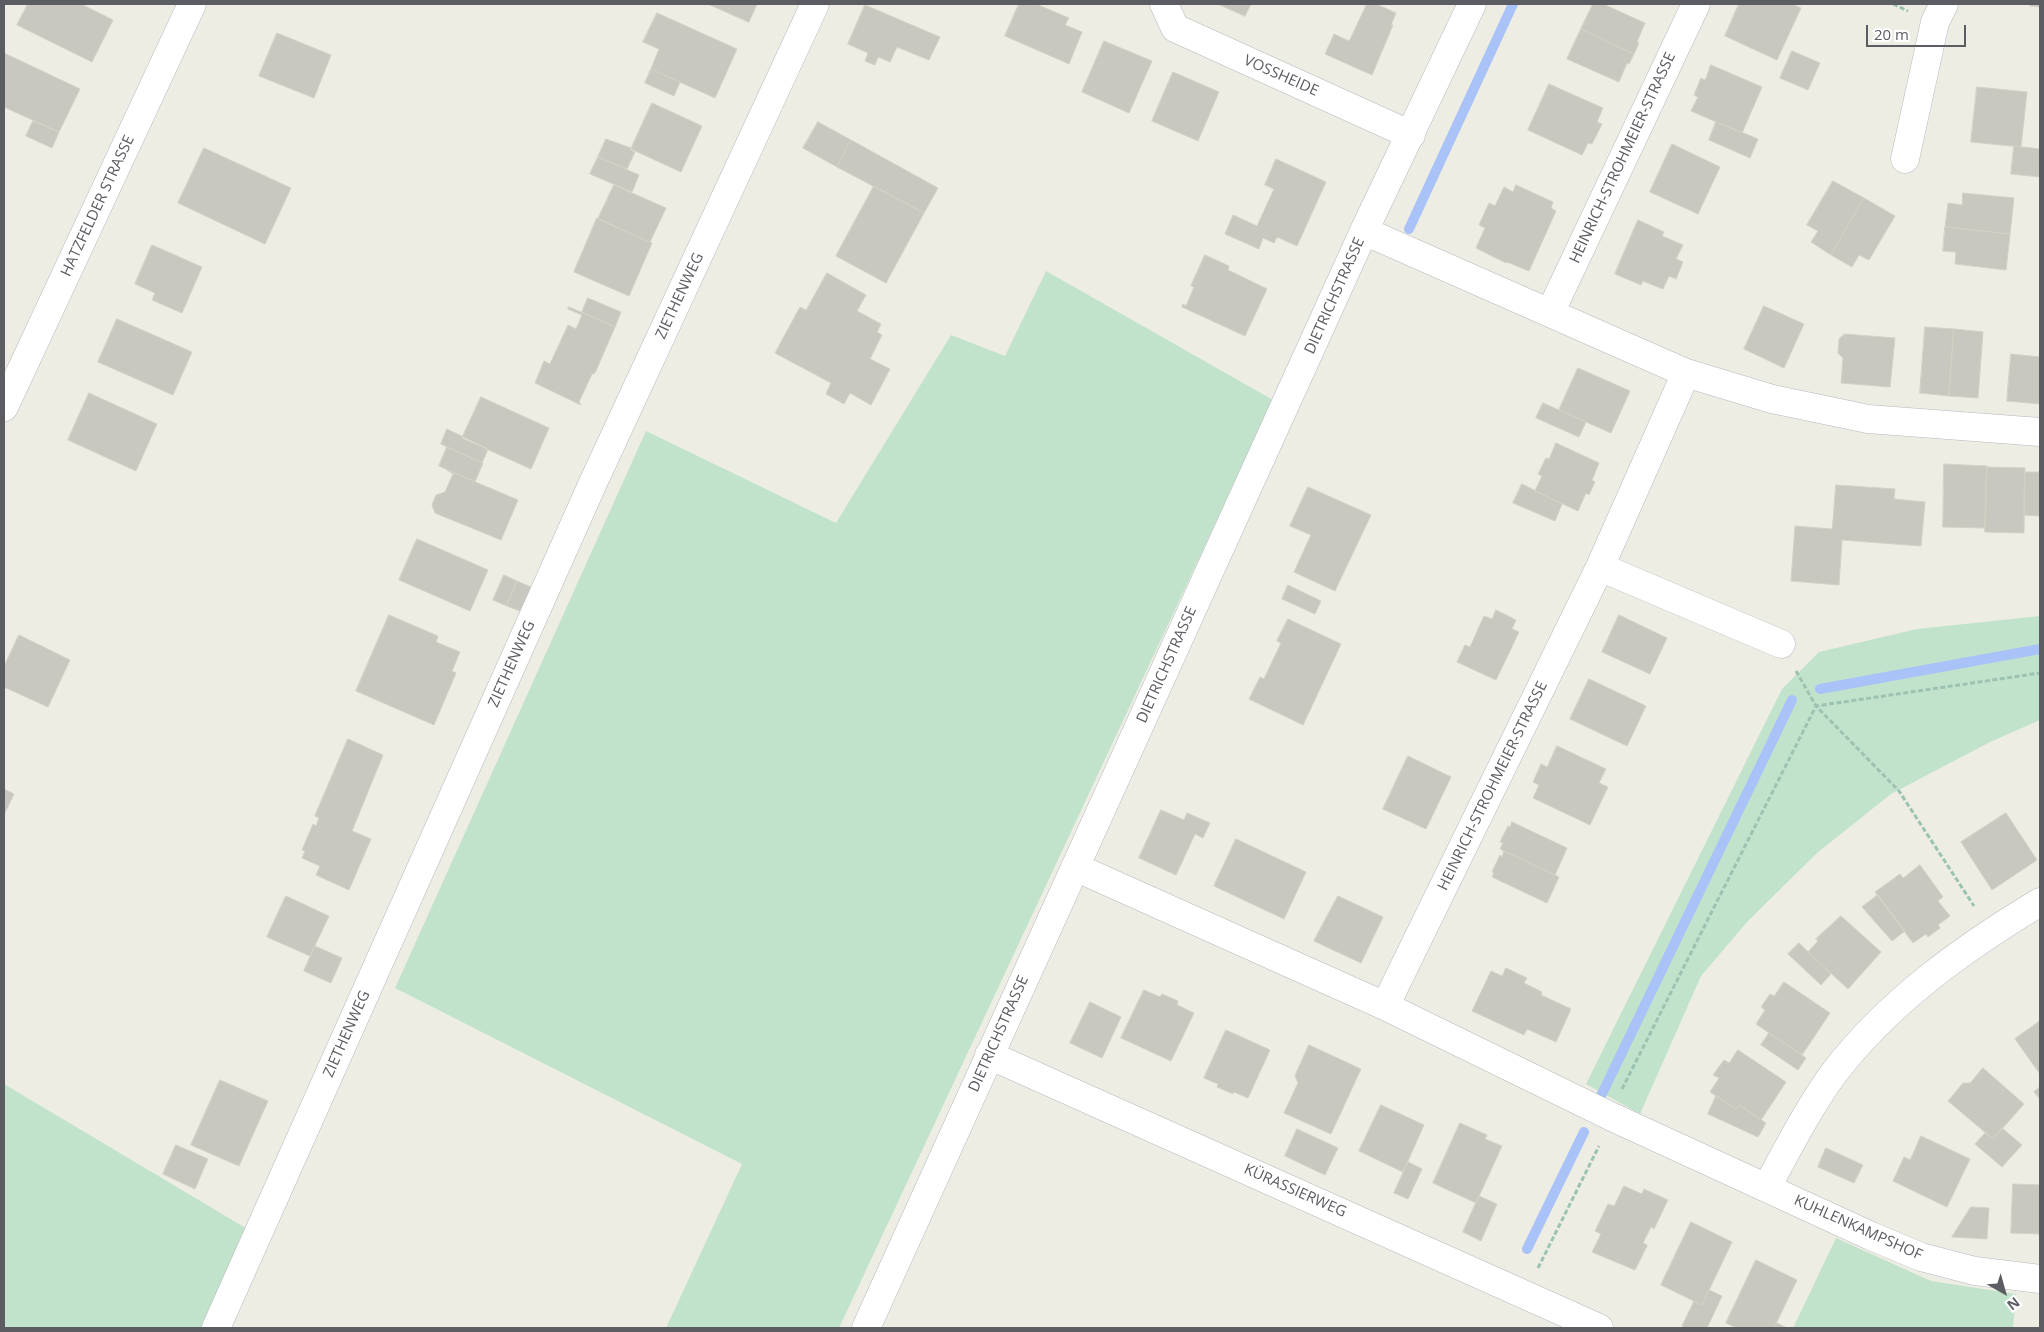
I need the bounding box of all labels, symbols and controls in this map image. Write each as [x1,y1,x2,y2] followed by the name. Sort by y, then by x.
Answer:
[1869,15,1969,47] scale bar
[1874,24,1909,44] text: 20 m
[1566,50,1680,266] street label: HEINRICH-STROHMEIER-STRASSE
[1241,52,1321,100] street label: VOSSHEIDE
[57,133,139,279] street label: HATZFELDER STRASSE
[1301,235,1369,357] street label: DIETRICHSTRASSE
[652,250,708,342] street label: ZIETHENWEG
[1133,604,1201,726] street label: DIETRICHSTRASSE
[485,618,539,710] street label: ZIETHENWEG
[1434,678,1552,894] street label: HEINRICH-STROHMEIER-STRASSE
[965,973,1033,1095] street label: DIETRICHSTRASSE
[320,988,374,1080] street label: ZIETHENWEG
[1241,1160,1349,1222] street label: KÜRASSIERWEG
[1791,1192,1925,1264] street label: KUHLENKAMPSHOF
[1979,1267,2029,1317] north arrow
[2003,1293,2024,1315] text: N

